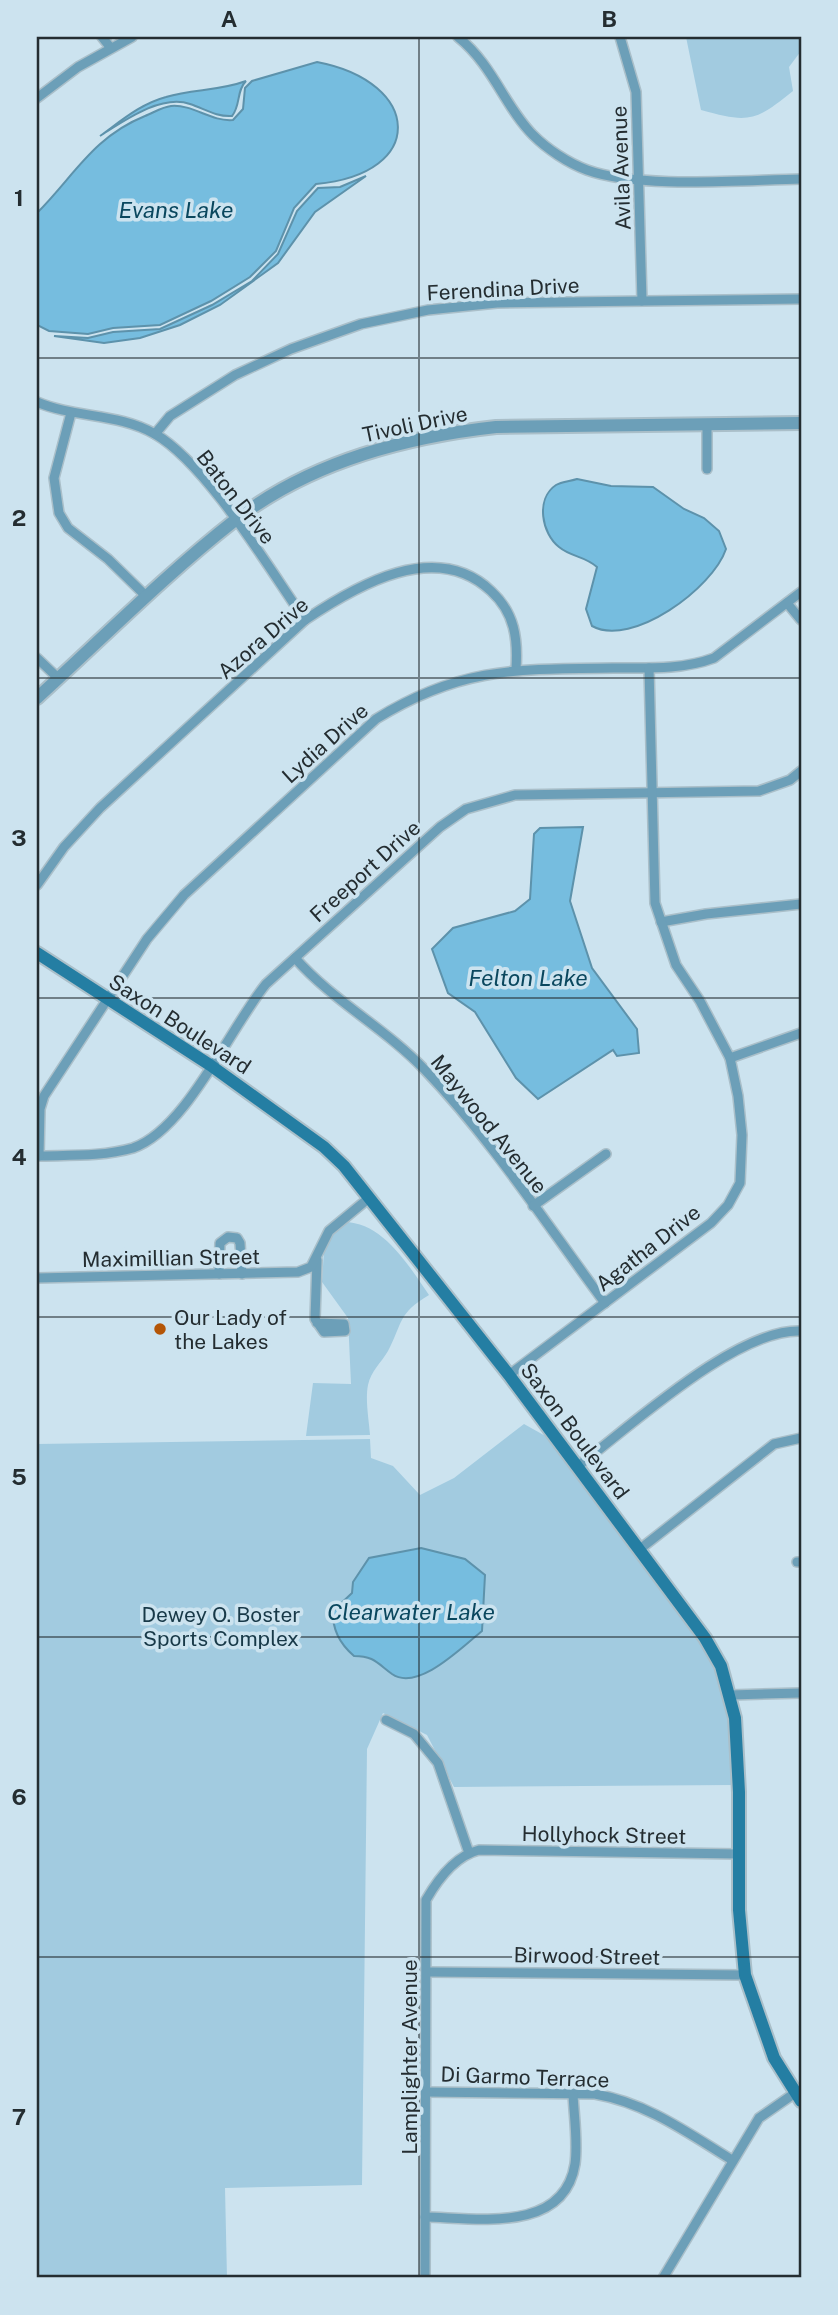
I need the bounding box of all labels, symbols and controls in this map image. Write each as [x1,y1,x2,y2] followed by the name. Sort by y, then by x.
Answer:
[221,5,238,32] text: A
[601,5,617,32] text: B
[606,105,636,231] street label: Avila Avenue
[14,184,24,211] text: 1
[119,196,233,223] water label: Evans Lake
[426,273,580,305] street label: Ferendina Drive
[360,401,470,447] street label: Tivoli Drive
[192,445,280,549] street label: Baton Drive
[12,504,26,531] text: 2
[213,592,313,684] street label: Azora Drive
[277,698,373,788] street label: Lydia Drive
[305,815,425,927] street label: Freeport Drive
[11,824,27,851] text: 3
[468,964,588,991] water label: Felton Lake
[104,969,256,1079] street label: Saxon Boulevard
[426,1050,552,1198] street label: Maywood Avenue
[11,1143,27,1170] text: 4
[591,1199,705,1297] street label: Agatha Drive
[82,1244,260,1272] street label: Maximillian Street
[174,1305,287,1354] place label: Our Lady of the Lakes
[152,1321,168,1337] marker: Our Lady of the Lakes
[516,1358,634,1504] street label: Saxon Boulevard
[11,1463,27,1490] text: 5
[327,1598,495,1625] water label: Clearwater Lake
[141,1602,301,1651] park label: Dewey O. Boster Sports Complex
[11,1783,27,1810] text: 6
[522,1821,686,1849] street label: Hollyhock Street
[513,1942,661,1970] street label: Birwood Street
[397,1959,422,2155] street label: Lamplighter Avenue
[440,2062,610,2092] street label: Di Garmo Terrace
[12,2103,26,2130] text: 7

